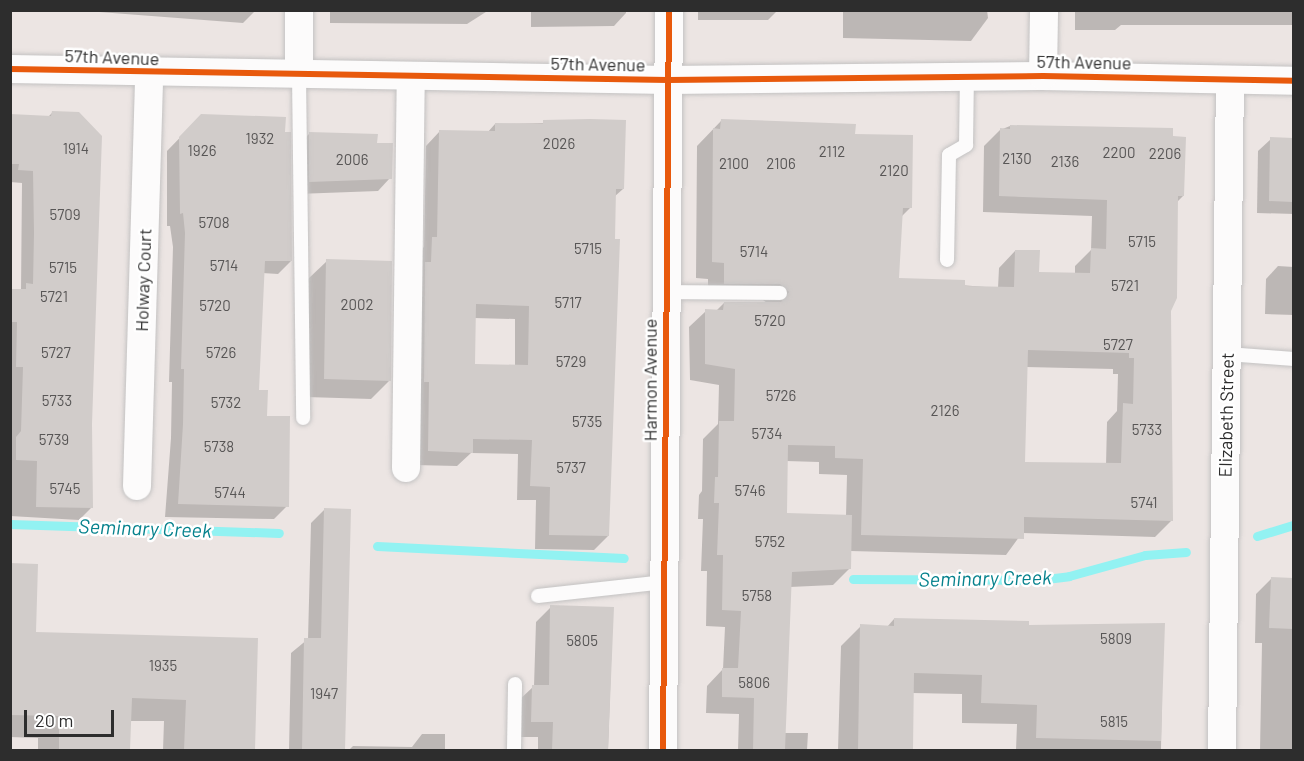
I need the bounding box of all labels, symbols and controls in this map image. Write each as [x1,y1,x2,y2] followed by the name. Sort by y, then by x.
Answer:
[64,45,160,69] street label: 57th Avenue
[1036,50,1132,74] street label: 57th Avenue
[550,52,646,76] street label: 57th Avenue
[246,130,274,148] house number: 1932
[543,135,575,153] house number: 2026
[63,140,89,158] house number: 1914
[188,142,216,160] house number: 1926
[819,143,845,161] house number: 2112
[1102,144,1136,162] house number: 2200
[1149,145,1181,163] house number: 2206
[1002,150,1032,168] house number: 2130
[336,151,368,169] house number: 2006
[1051,153,1079,171] house number: 2136
[719,155,749,173] house number: 2100
[766,155,796,173] house number: 2106
[879,162,909,180] house number: 2120
[49,206,81,224] house number: 5709
[198,214,230,232] house number: 5708
[130,228,156,332] street label: Holway Court
[1128,233,1156,251] house number: 5715
[574,240,602,258] house number: 5715
[740,243,768,261] house number: 5714
[210,257,238,275] house number: 5714
[49,259,77,277] house number: 5715
[1111,277,1139,295] house number: 5721
[40,288,68,306] house number: 5721
[554,294,582,312] house number: 5717
[340,296,374,314] house number: 2002
[199,297,231,315] house number: 5720
[754,312,786,330] house number: 5720
[639,319,661,441] street label: Harmon Avenue
[1103,336,1133,354] house number: 5727
[41,344,71,362] house number: 5727
[206,344,236,362] house number: 5726
[1214,352,1238,478] street label: Elizabeth Street
[556,353,586,371] house number: 5729
[766,387,796,405] house number: 5726
[42,392,72,410] house number: 5733
[211,394,241,412] house number: 5732
[931,402,959,420] house number: 2126
[572,413,602,431] house number: 5735
[1132,421,1162,439] house number: 5733
[752,425,782,443] house number: 5734
[39,431,69,449] house number: 5739
[204,438,234,456] house number: 5738
[556,459,586,477] house number: 5737
[50,480,80,498] house number: 5745
[735,482,765,500] house number: 5746
[214,484,246,502] house number: 5744
[1131,494,1157,512] house number: 5741
[78,514,212,542] water label: Seminary Creek
[755,533,785,551] house number: 5752
[918,565,1052,591] water label: Seminary Creek
[742,587,772,605] house number: 5758
[1100,630,1132,648] house number: 5809
[566,632,598,650] house number: 5805
[149,657,177,675] house number: 1935
[738,674,770,692] house number: 5806
[310,685,338,703] house number: 1947
[27,698,117,736] scale bar
[35,709,73,731] text: 20 m
[1100,713,1128,731] house number: 5815

